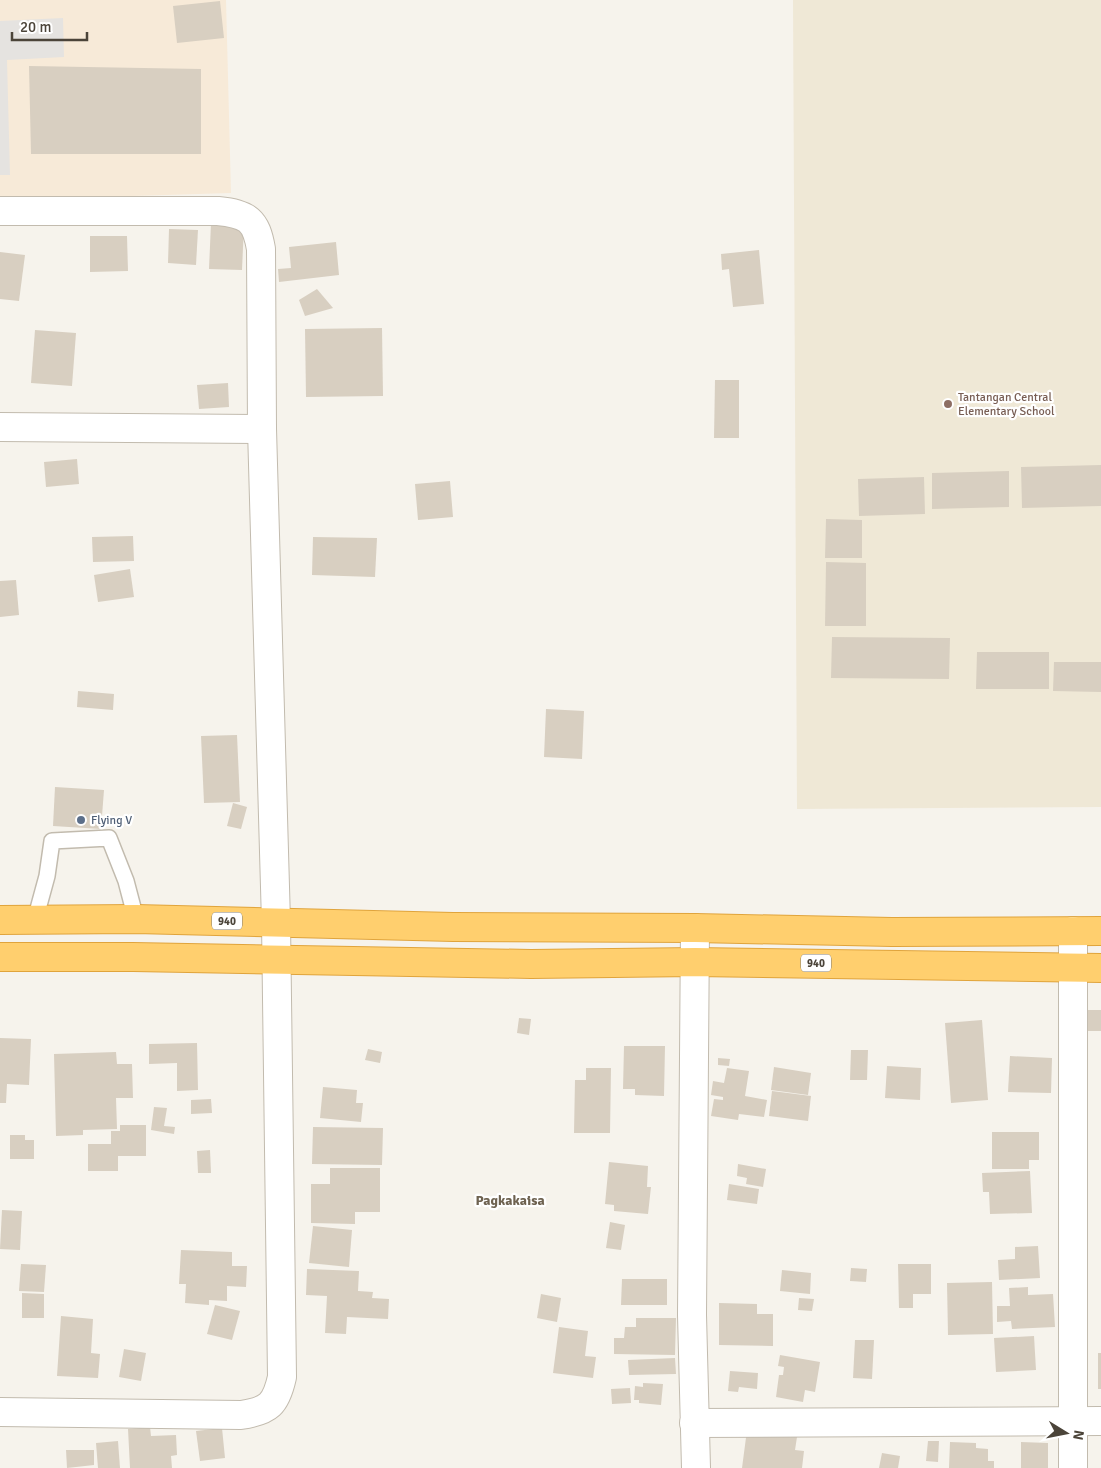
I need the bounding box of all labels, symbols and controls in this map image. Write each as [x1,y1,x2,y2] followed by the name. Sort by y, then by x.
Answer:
[12,10,88,42] scale bar
[20,18,51,36] text: 20 m
[958,390,1055,419] place label: Tantangan Central Elementary School
[942,398,954,410] marker: Tantangan Central Elementary School
[91,813,132,828] place label: Flying V
[75,814,87,826] marker: Flying V
[212,912,242,929] road number: 940
[801,954,831,971] road number: 940
[475,1192,545,1209] district label: Pagkakaisa
[1041,1408,1091,1458] north arrow
[1069,1429,1088,1441] text: N

